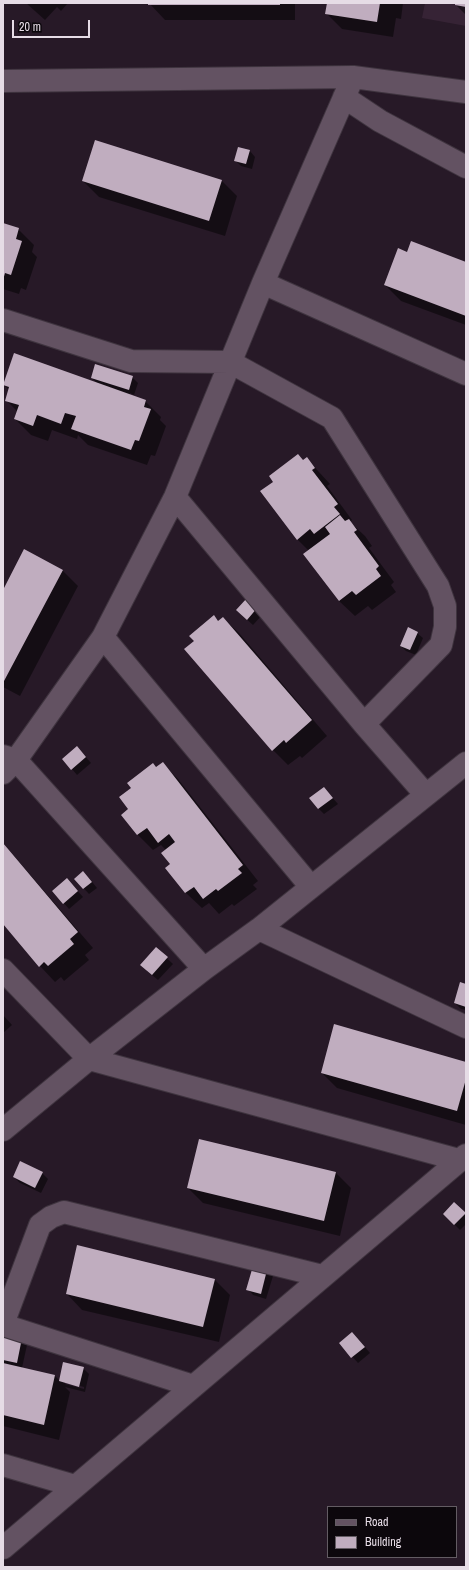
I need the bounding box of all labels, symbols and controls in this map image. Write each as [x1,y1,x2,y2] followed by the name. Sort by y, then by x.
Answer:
[14,12,92,38] scale bar
[19,19,41,35] text: 20 m
[327,1506,457,1558] legend
[365,1514,389,1530] text: Road
[365,1534,401,1550] text: Building

